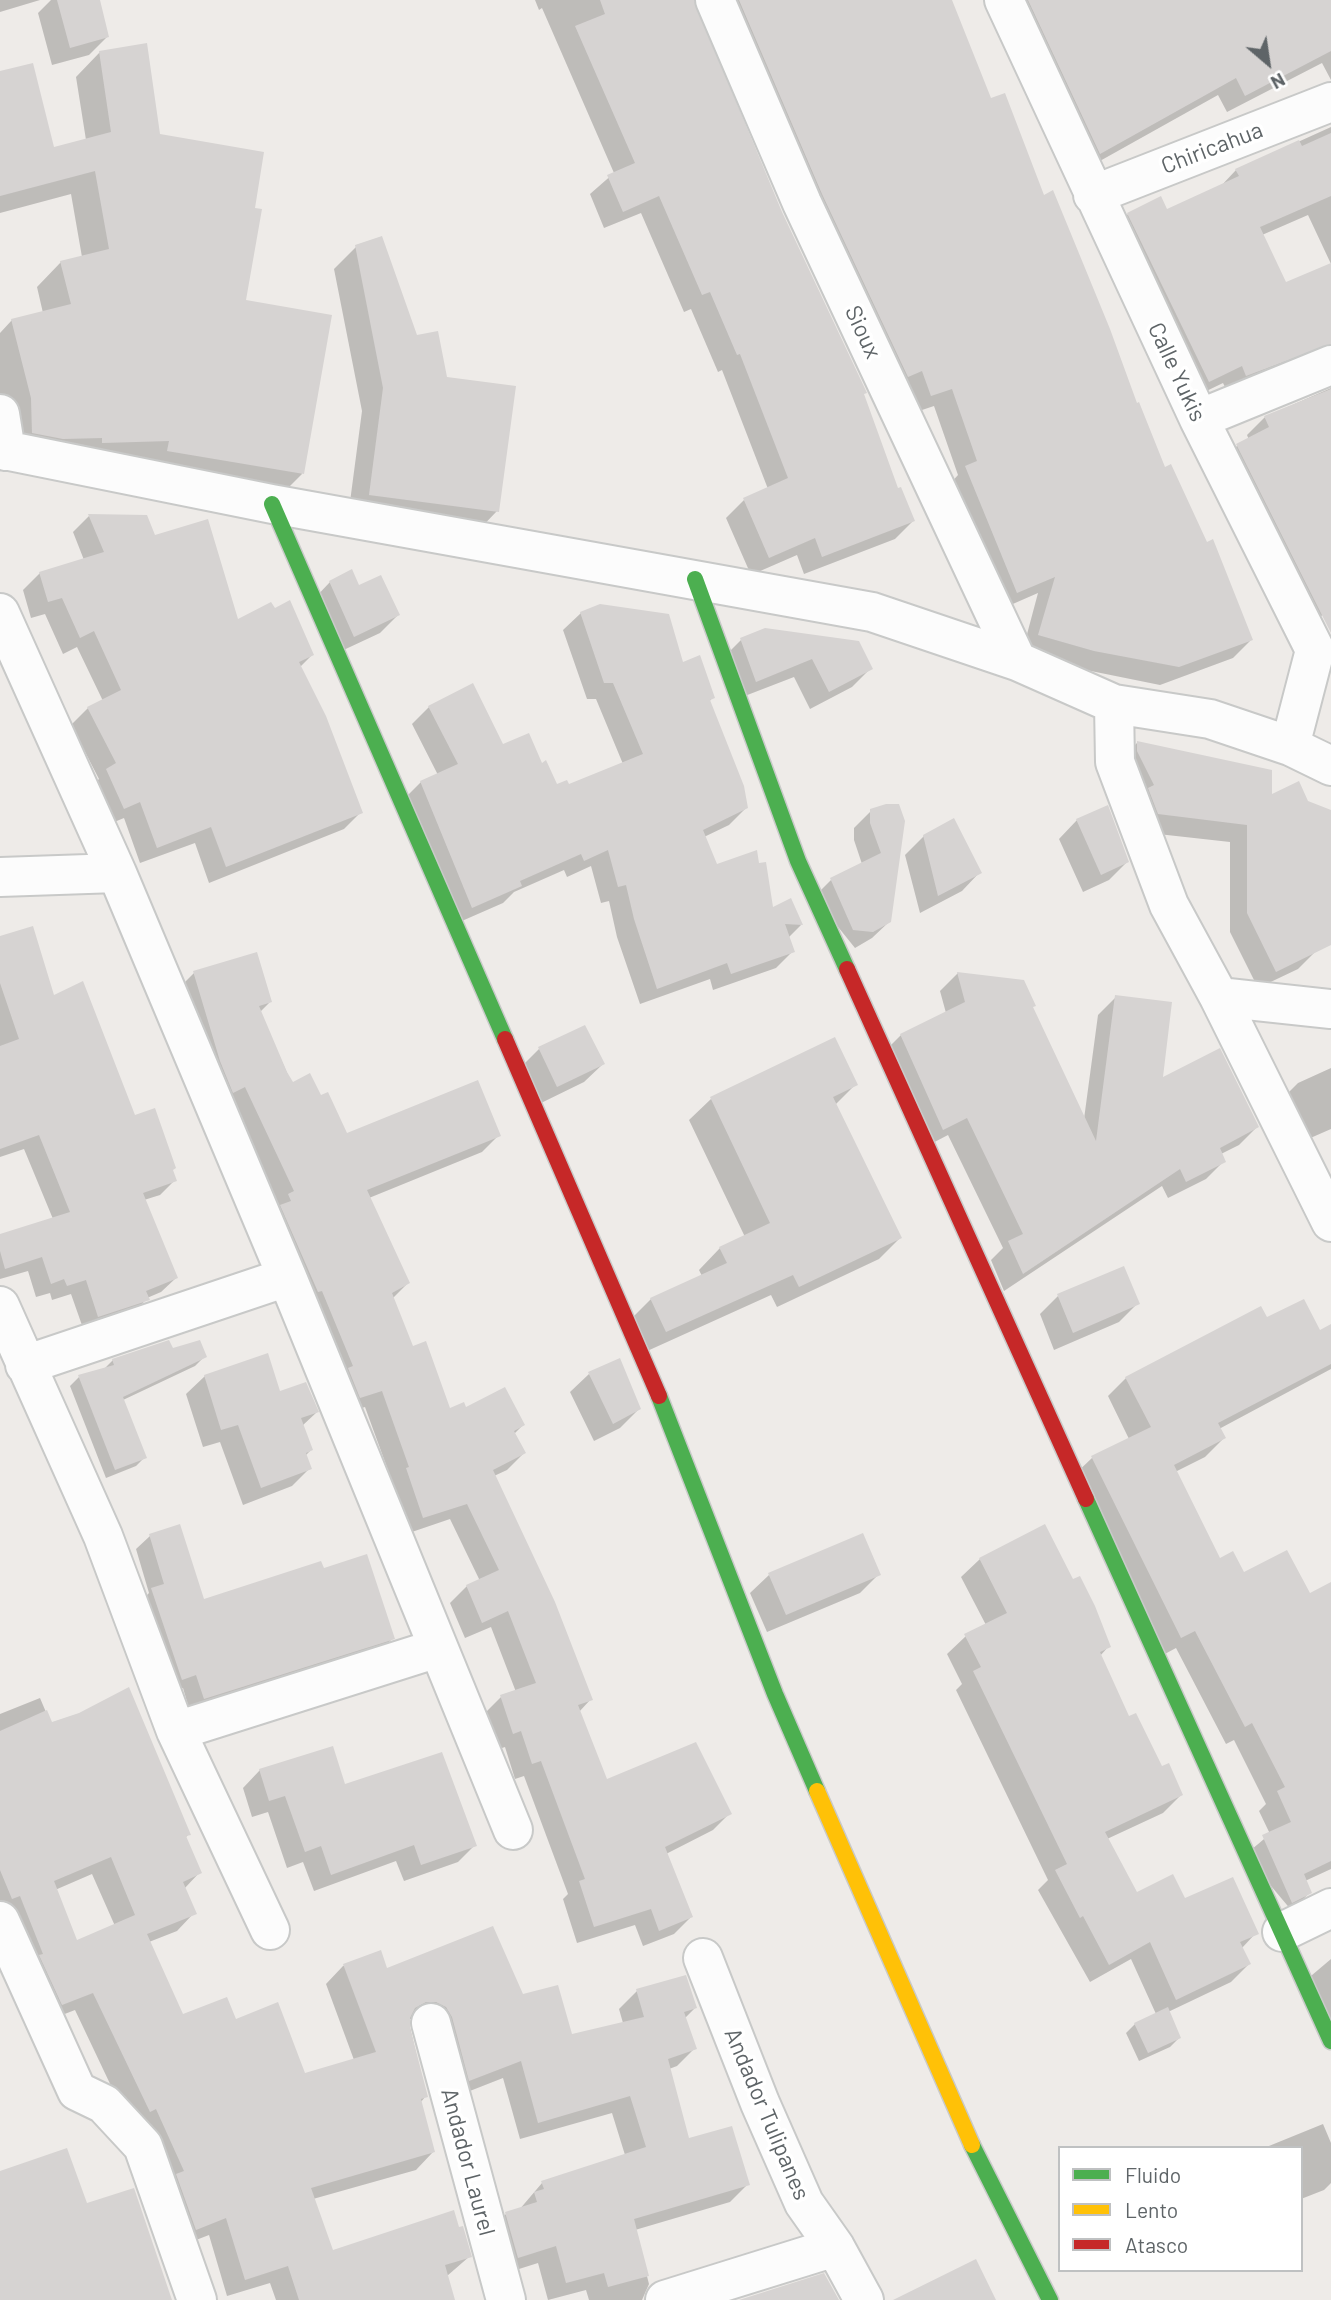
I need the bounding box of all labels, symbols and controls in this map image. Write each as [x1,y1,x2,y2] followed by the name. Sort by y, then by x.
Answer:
[1233,28,1303,98] north arrow
[1267,69,1290,95] text: N
[1157,116,1267,180] street label: Chiricahua
[839,301,887,363] street label: Sioux
[1142,318,1212,426] street label: Calle Yukis
[718,2024,816,2204] street label: Andador Tulipanes
[435,2085,501,2239] street label: Andador Laurel
[1058,2146,1303,2272] legend
[1125,2162,1181,2187] text: Fluido
[1125,2197,1178,2222] text: Lento
[1125,2232,1188,2257] text: Atasco

